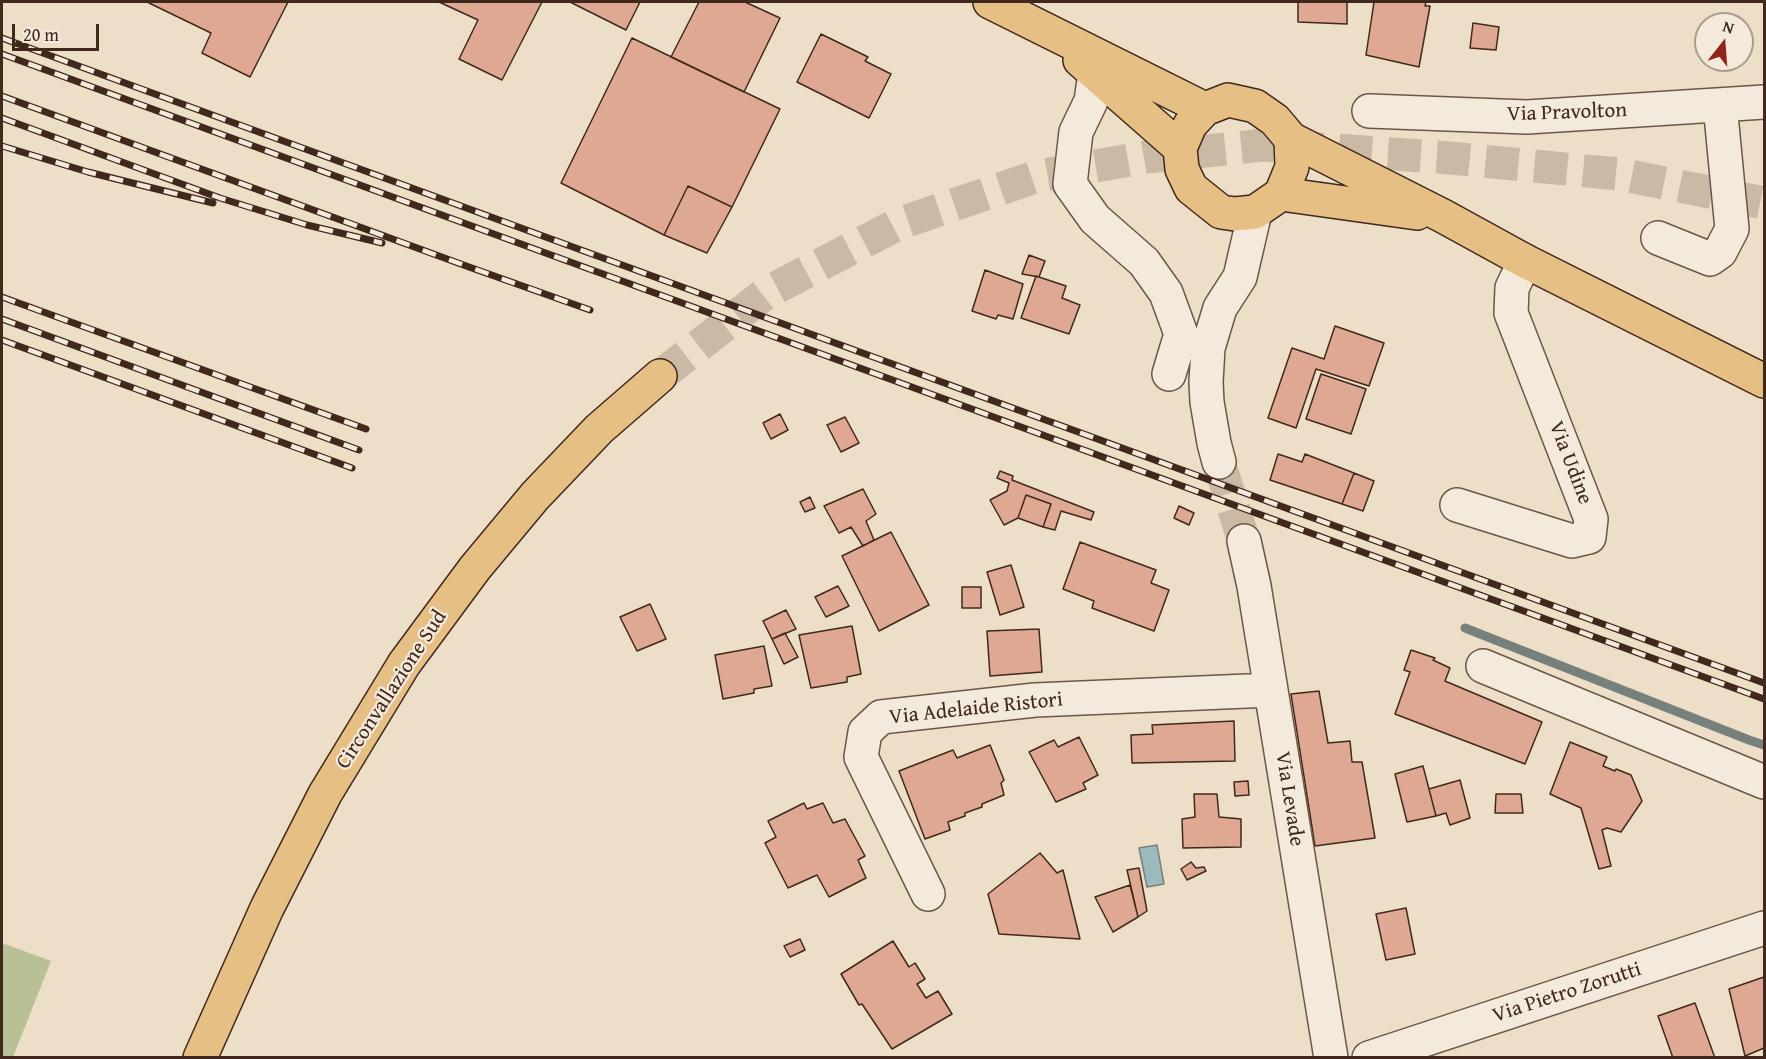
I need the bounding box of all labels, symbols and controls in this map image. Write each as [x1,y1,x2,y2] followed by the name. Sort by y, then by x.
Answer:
[15,12,102,50] scale bar
[1694,12,1754,72] north arrow
[1720,14,1737,40] text: N
[23,21,59,48] text: 20 m
[1507,98,1627,128] street label: Via Pravolton
[1543,418,1597,508] street label: Via Udine
[331,606,453,774] street label: Circonvallazione Sud
[888,687,1064,731] street label: Via Adelaide Ristori
[1269,750,1309,848] street label: Via Levade
[1489,957,1645,1029] street label: Via Pietro Zorutti

